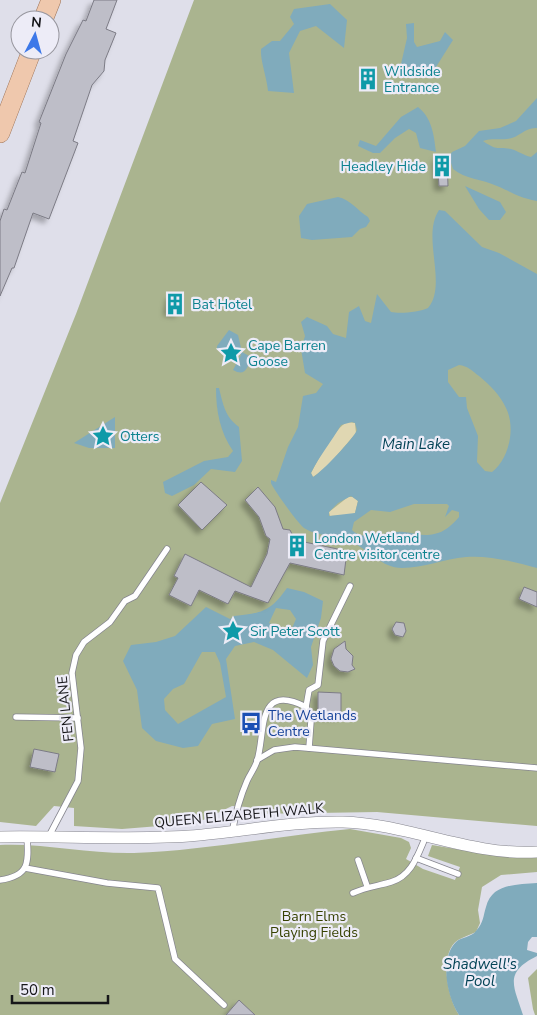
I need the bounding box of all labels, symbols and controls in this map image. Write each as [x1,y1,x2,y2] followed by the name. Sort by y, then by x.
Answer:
[10,10,60,60] north arrow
[30,13,43,33] text: N
[384,62,441,97] place label: Wildside Entrance
[355,66,381,92] building icon: Wildside Entrance
[429,153,455,179] building icon: Headley Hide
[341,157,426,176] place label: Headley Hide
[162,291,188,317] building icon: Bat Hotel
[192,295,253,314] place label: Bat Hotel
[248,336,326,371] place label: Cape Barren Goose
[218,340,244,366] place icon: Cape Barren Goose
[90,423,116,449] place icon: Otters
[120,427,160,446] place label: Otters
[382,434,450,454] water label: Main Lake
[314,529,440,564] place label: London Wetland Centre visitor centre
[284,533,310,559] building icon: London Wetland Centre visitor centre
[220,618,246,644] place icon: Sir Peter Scott
[250,622,340,641] place label: Sir Peter Scott
[53,675,78,743] street label: FEN LANE
[268,706,357,741] place label: The Wetlands Centre
[238,710,264,736] bus stop icon: The Wetlands Centre
[153,799,325,832] street label: QUEEN ELIZABETH WALK
[270,907,358,942] park label: Barn Elms Playing Fields
[443,954,517,991] water label: Shadwell's Pool
[12,972,109,1004] scale bar
[20,980,55,1000] text: 50 m

